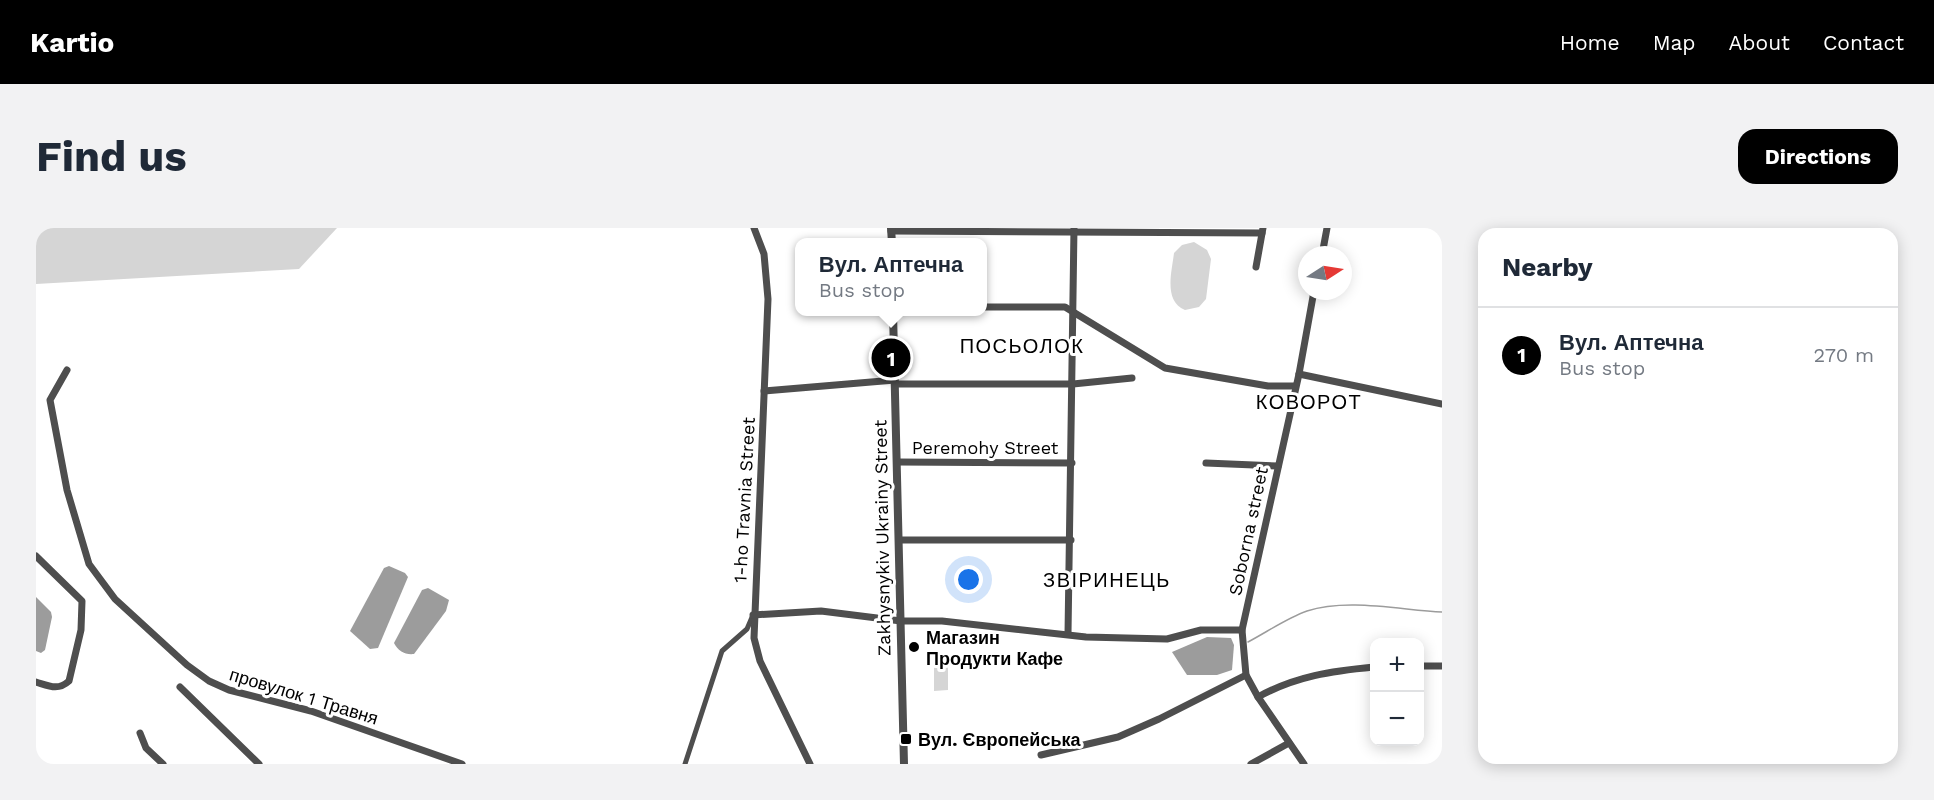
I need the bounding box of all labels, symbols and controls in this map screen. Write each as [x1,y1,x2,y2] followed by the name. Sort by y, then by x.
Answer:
[30,26,114,59] text: Kartio
[1560,30,1620,55] text: Home
[1653,30,1696,55] text: Map
[1729,30,1790,55] text: About
[1823,30,1904,55] text: Contact
[1738,129,1898,184] button: Directions
[36,132,187,181] text: Find us
[795,238,987,316] popup
[1298,246,1352,300] north arrow
[819,252,963,277] text: Вул. Аптечна
[1502,252,1593,282] text: Nearby
[819,278,905,302] text: Bus stop
[1559,330,1703,355] text: Вул. Аптечна
[960,334,1084,358] district label: ПОСЬОЛОК
[872,336,910,380] pin: 1
[1517,343,1526,367] text: 1
[1814,343,1874,367] text: 270 m
[1559,356,1645,380] text: Bus stop
[1256,390,1362,414] district label: КОВОРОТ
[729,416,759,583] street label: 1-ho Travnia Street
[869,419,895,656] street label: Zakhysnykiv Ukrainy Street
[912,437,1059,458] street label: Peremohy Street
[1224,464,1272,597] street label: Soborna street
[954,565,983,594] your location
[1043,568,1171,592] district label: ЗВІРИНЕЦЬ
[926,627,1063,669] place label: Магазин Продукти Кафе
[1370,638,1424,746] map controls
[1370,638,1424,692] button: +
[907,640,921,654] marker: Магазин Продукти Кафе
[227,663,381,729] street label: провулок 1 Травня
[1370,692,1424,746] button: −
[918,729,1081,750] place label: Вул. Європейська
[899,732,913,746] marker: Вул. Європейська

